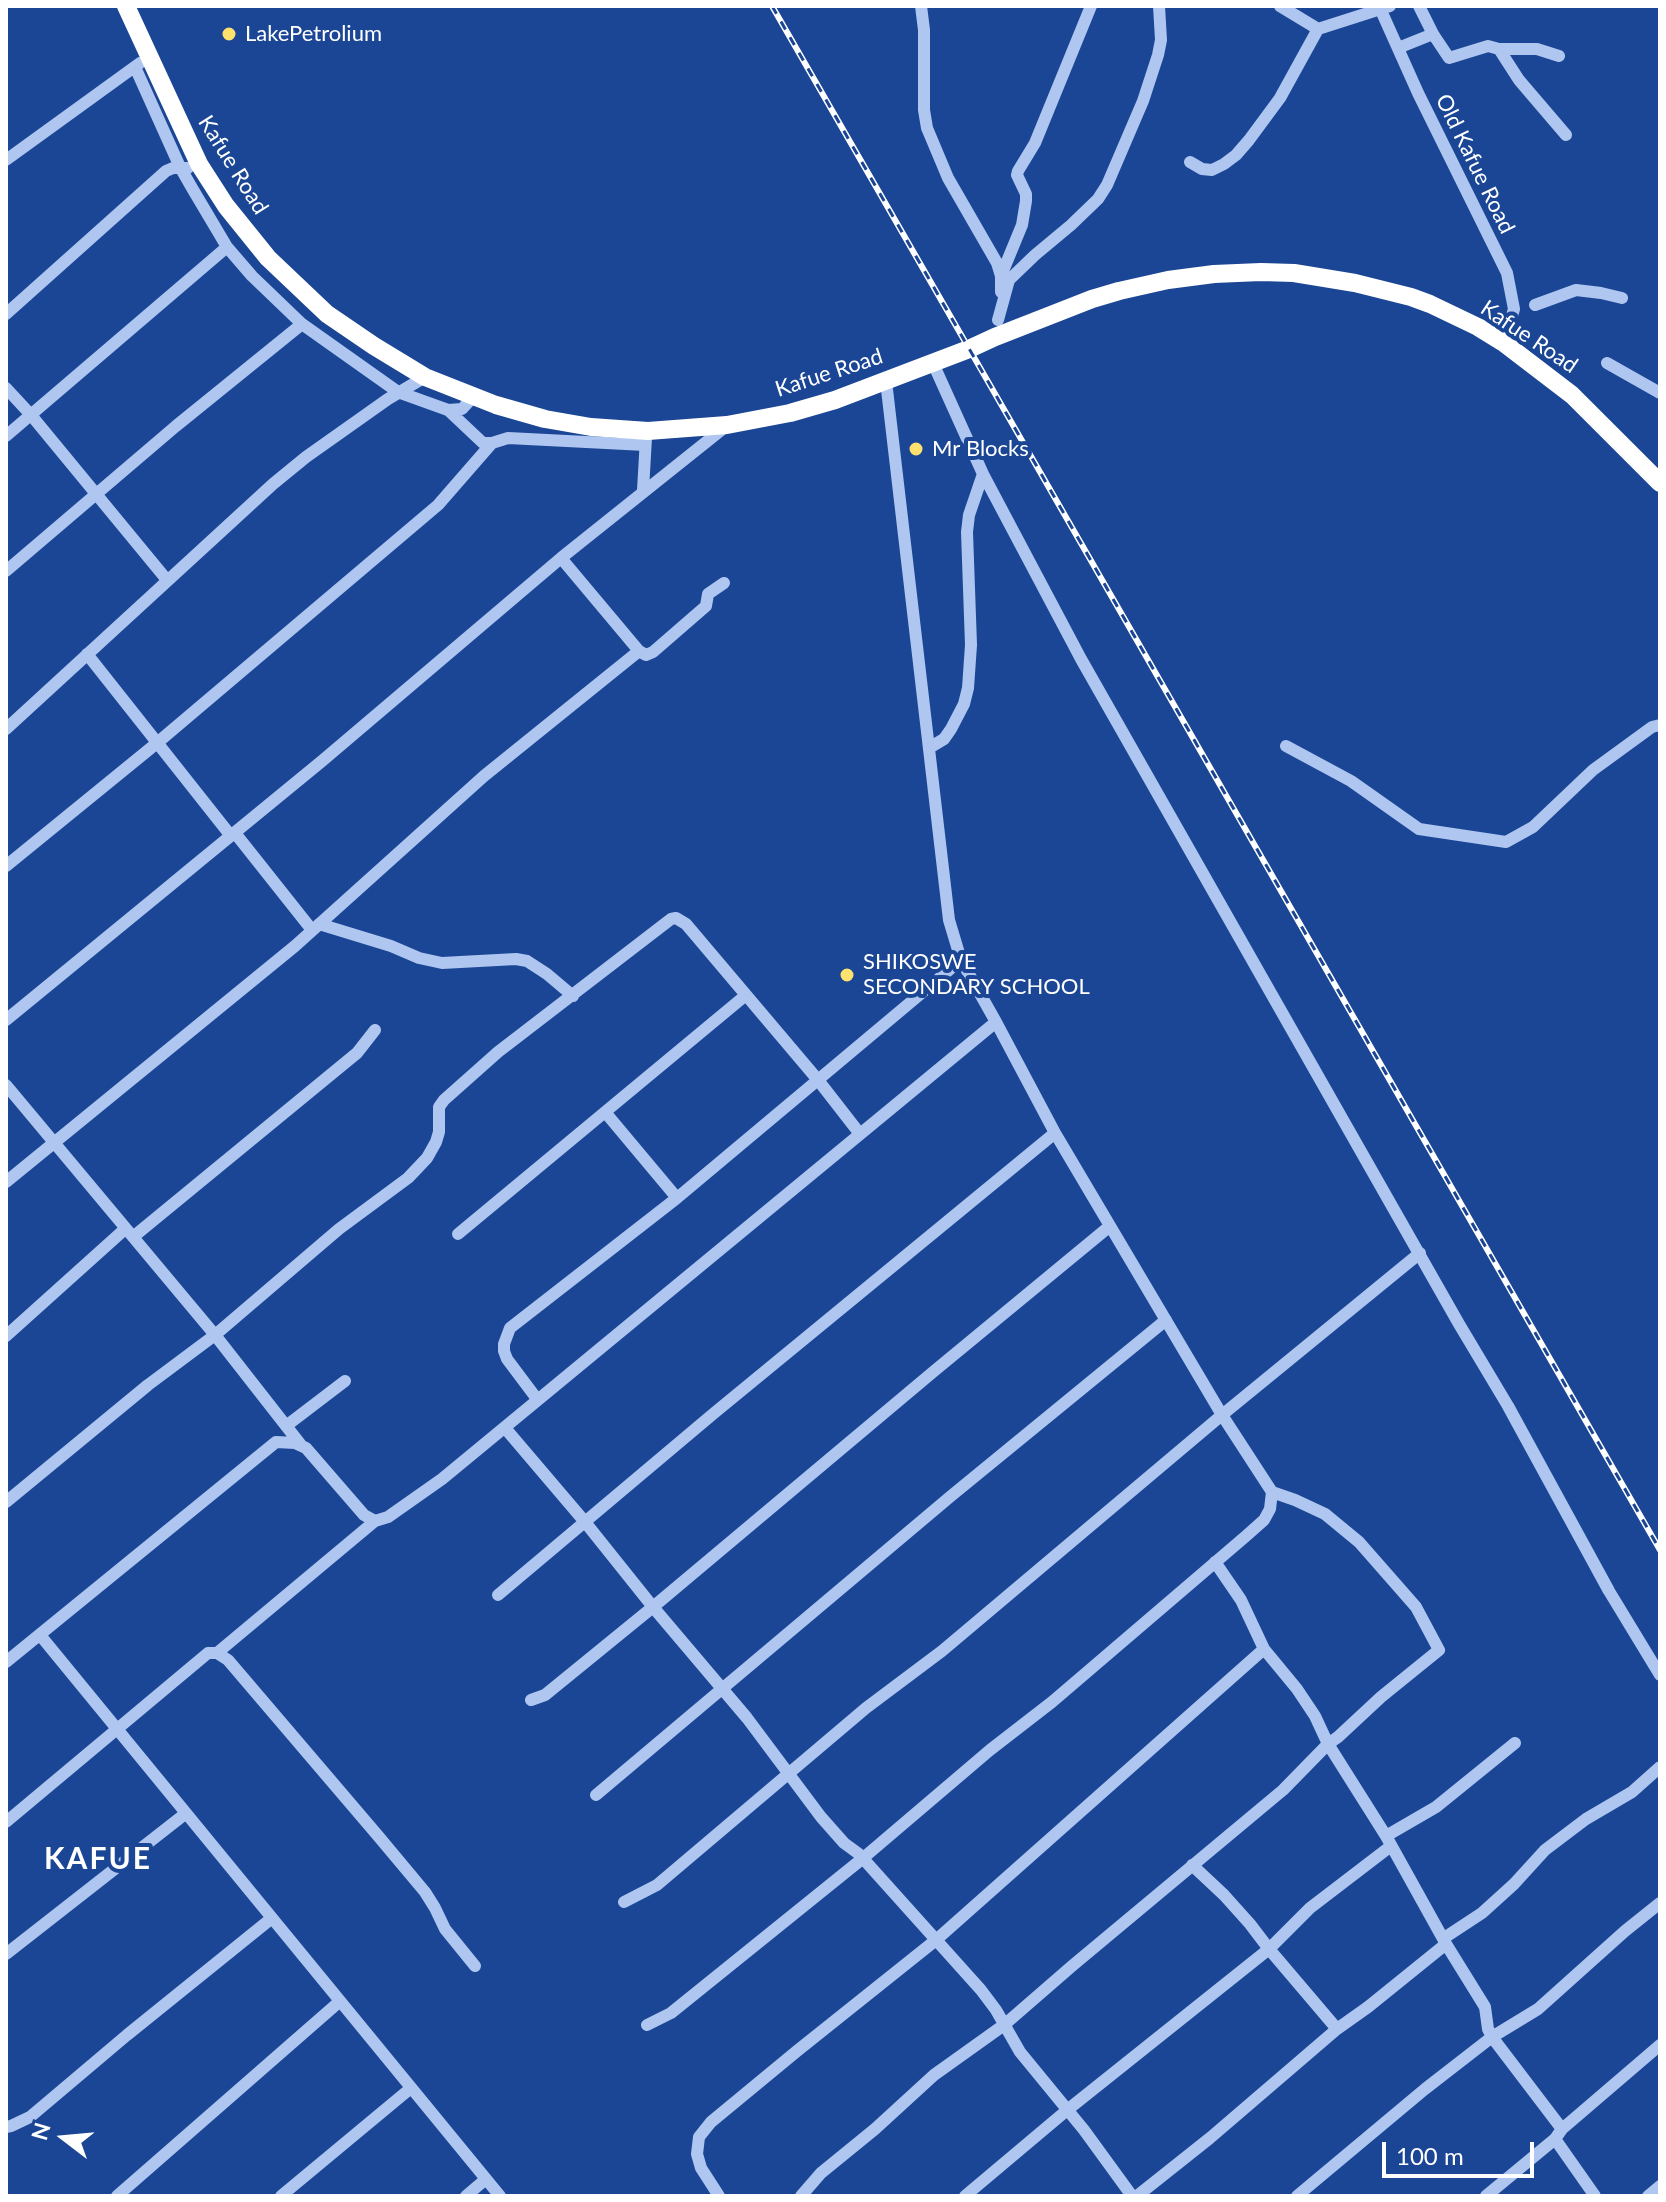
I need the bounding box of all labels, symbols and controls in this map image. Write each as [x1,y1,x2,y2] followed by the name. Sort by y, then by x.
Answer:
[245,21,382,47] place label: LakePetrolium
[220,25,238,43] marker: LakePetrolium
[1430,90,1520,238] street label: Old Kafue Road
[192,111,274,219] street label: Kafue Road
[1475,295,1583,379] street label: Kafue Road
[772,343,886,403] street label: Kafue Road
[932,436,1029,462] place label: Mr Blocks
[907,440,925,458] marker: Mr Blocks
[863,949,1090,1000] place label: SHIKOSWE SECONDARY SCHOOL
[838,966,856,984] marker: SHIKOSWE SECONDARY SCHOOL
[44,1841,152,1877] district label: KAFUE
[24,2098,104,2178] north arrow
[25,2119,56,2143] text: N
[1386,2126,1538,2176] scale bar
[1396,2141,1464,2170] text: 100 m

